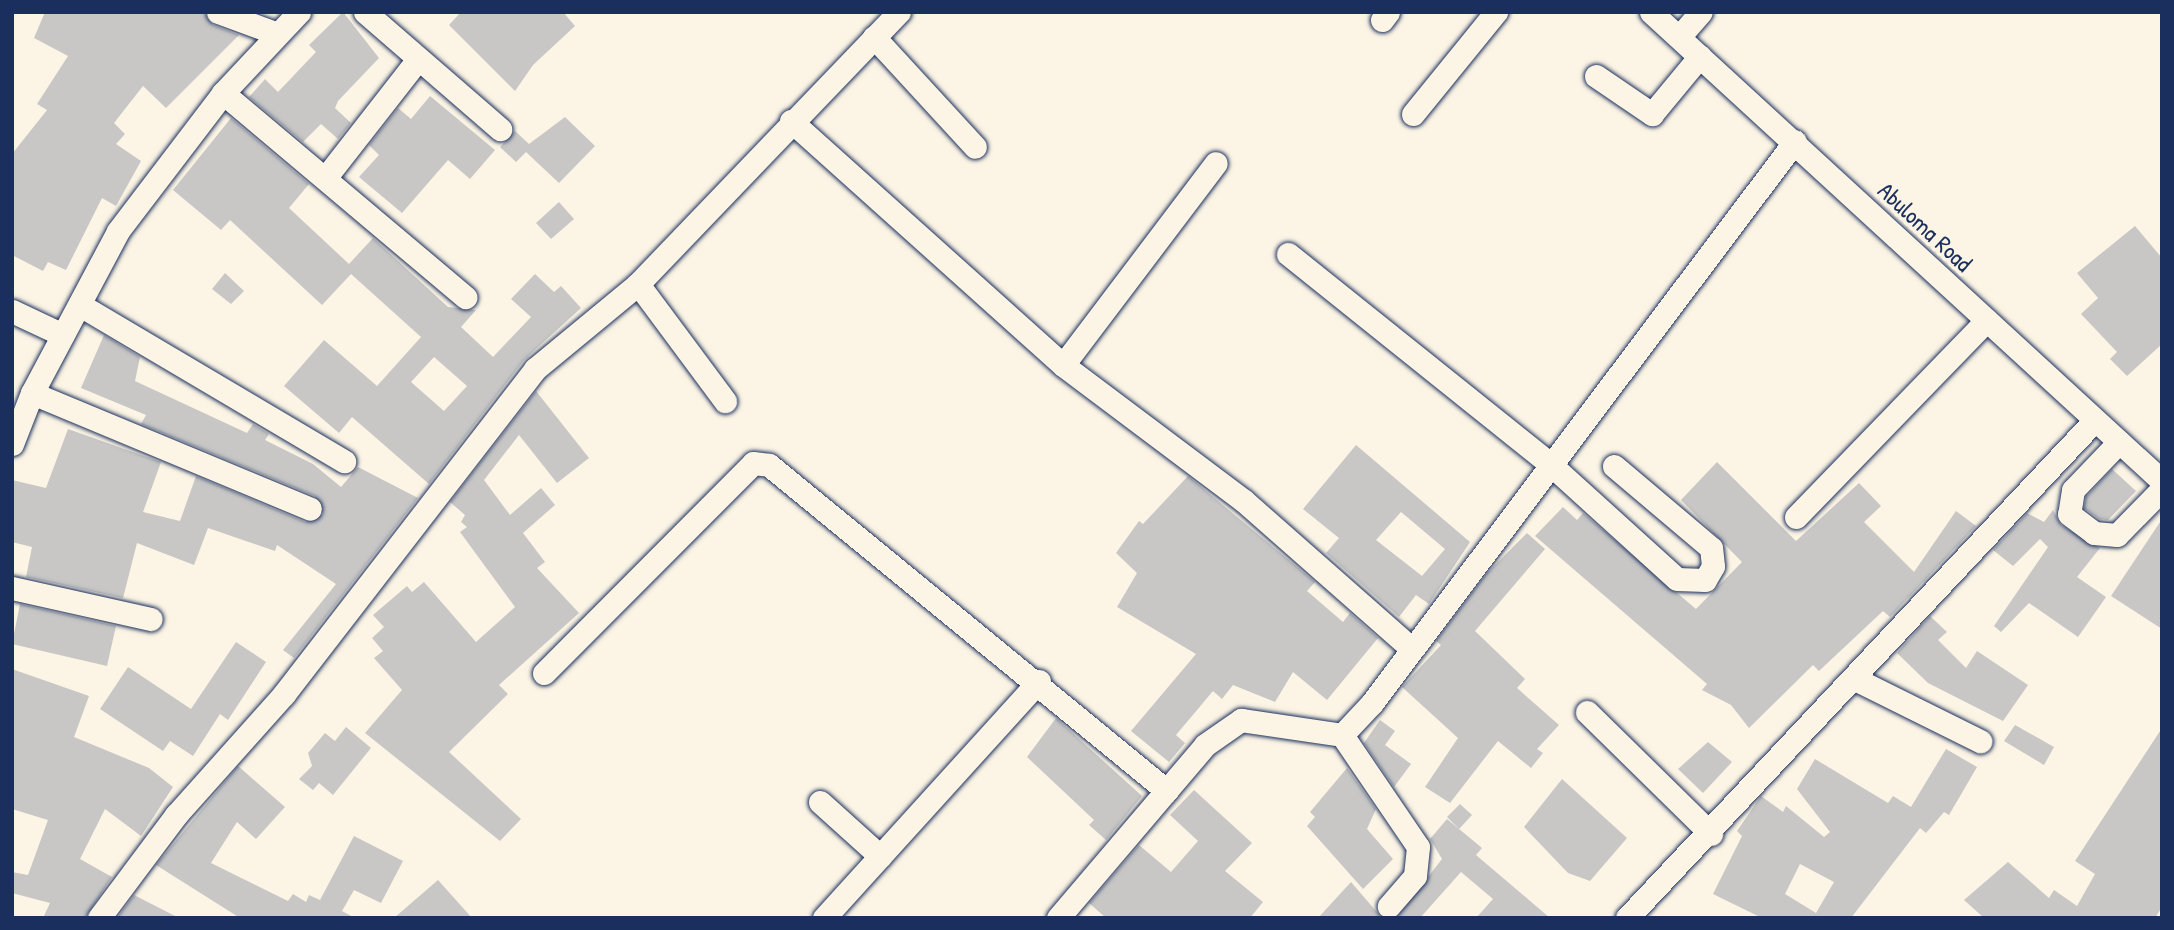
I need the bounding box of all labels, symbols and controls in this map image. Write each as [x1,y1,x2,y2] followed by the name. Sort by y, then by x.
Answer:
[1872,176,1978,278] street label: Abuloma Road

